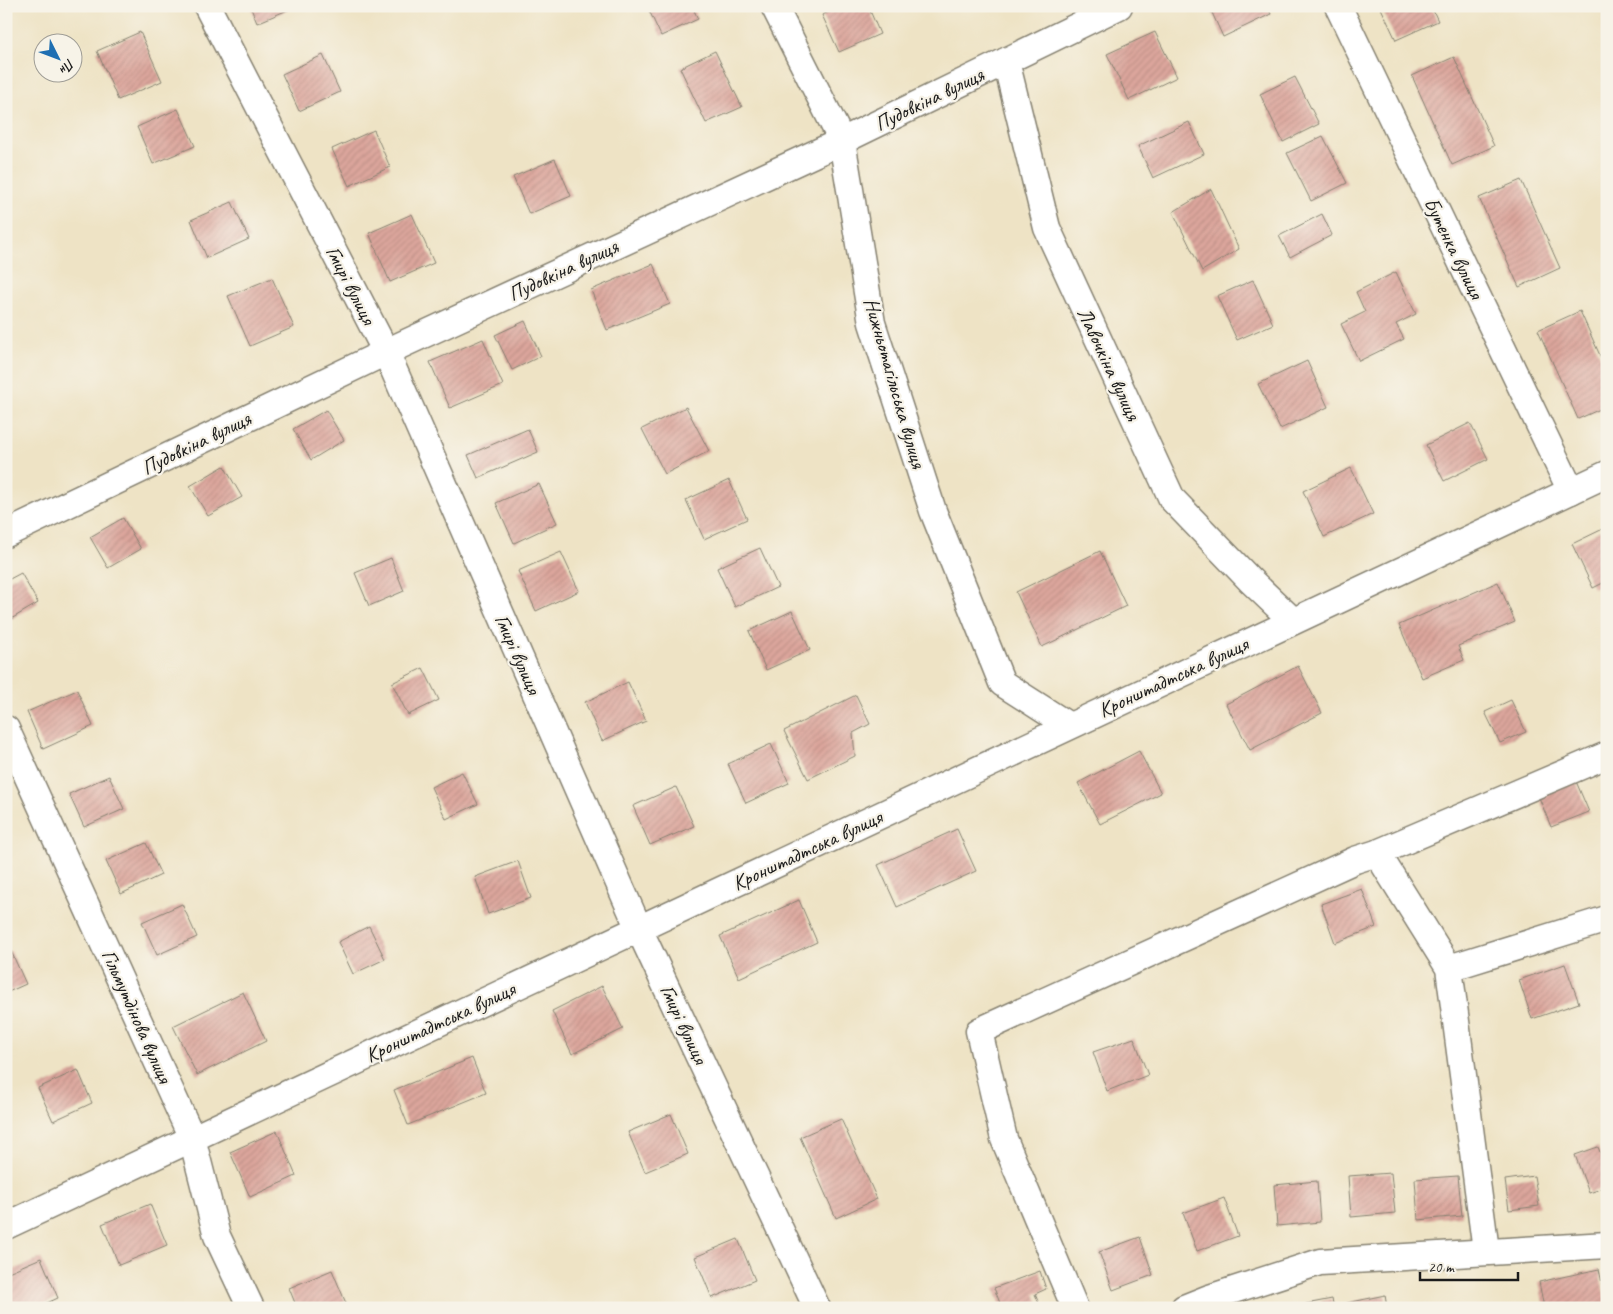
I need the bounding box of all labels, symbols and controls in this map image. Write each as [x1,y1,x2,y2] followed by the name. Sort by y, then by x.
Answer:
[32,32,82,82] north arrow
[56,55,79,78] text: Пн
[870,61,989,137] street label: Пудовкіна вулиця
[1418,193,1490,305] street label: Бутенка вулиця
[504,233,623,307] street label: Пудовкіна вулиця
[320,241,383,330] street label: Гмирі вулиця
[858,295,932,473] street label: Нижньотагільська вулиця
[1072,303,1147,426] street label: Лавочкіна вулиця
[137,405,256,481] street label: Пудовкіна вулиця
[489,610,548,700] street label: Гмирі вулиця
[1094,630,1254,723] street label: Кронштадтська вулиця
[728,803,888,896] street label: Кронштадтська вулиця
[96,945,179,1088] street label: Гільмутдінова вулиця
[361,975,521,1068] street label: Кронштадтська вулиця
[654,980,714,1069] street label: Гмирі вулиця
[1420,1249,1518,1281] scale bar
[1428,1258,1455,1277] text: 20 m

